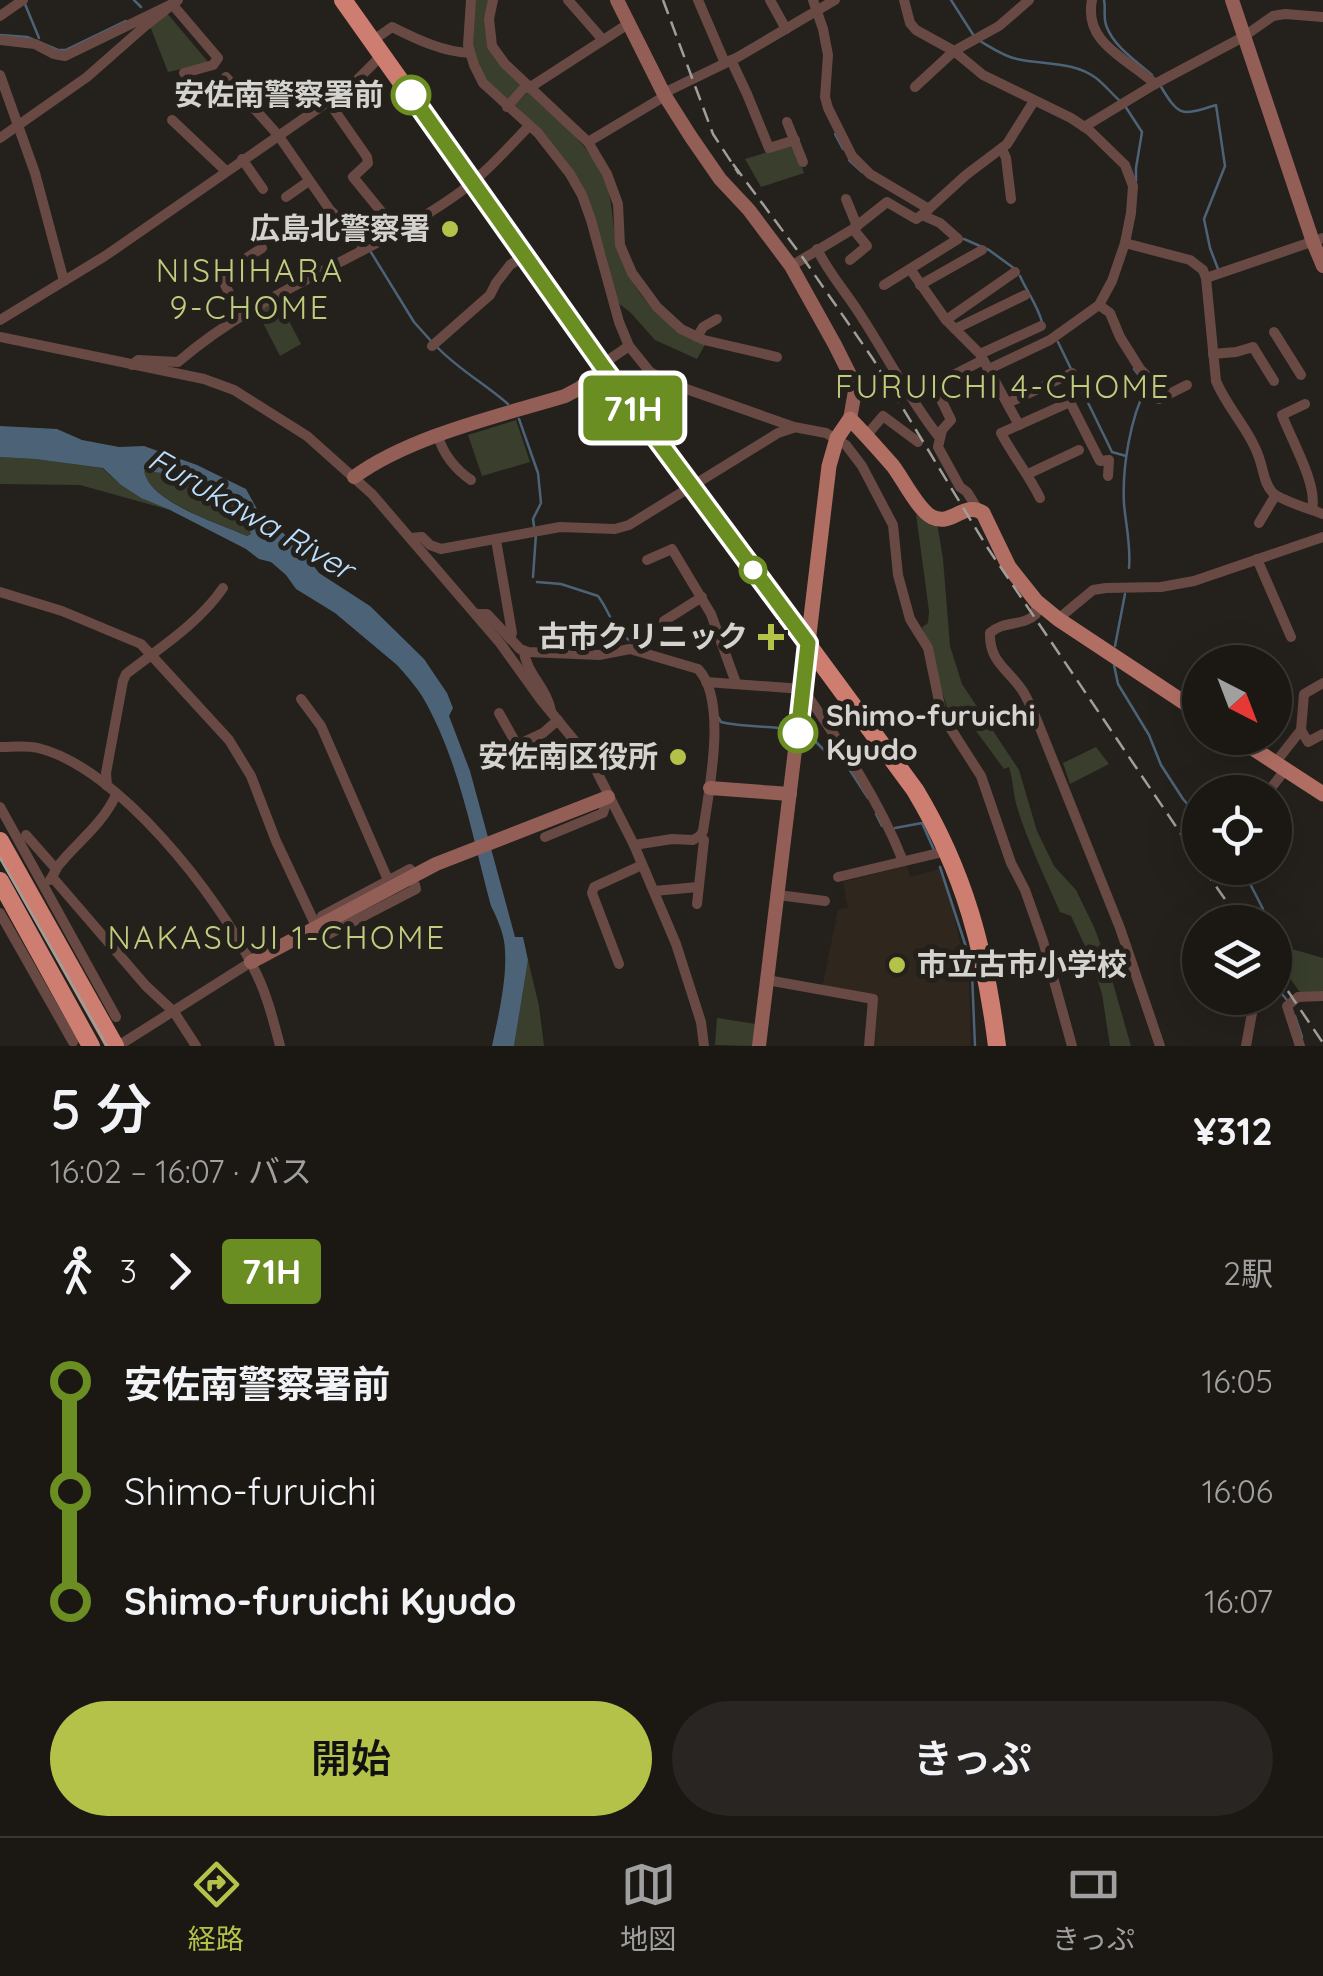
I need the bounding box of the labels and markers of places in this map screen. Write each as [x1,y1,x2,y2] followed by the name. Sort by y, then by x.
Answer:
[174,75,384,113] place label: 安佐南警察署前
[392,76,430,114] marker: 安佐南警察署前
[250,209,430,247] place label: 広島北警察署
[439,218,461,240] marker: 広島北警察署
[740,557,766,583] unlabelled marker
[538,617,748,655] place label: 古市クリニック
[758,624,784,650] marker: 古市クリニック
[826,696,1036,768] place label: Shimo-furuichi Kyudo
[779,714,817,752] marker: Shimo-furuichi Kyudo
[478,737,658,775] place label: 安佐南区役所
[667,746,689,768] marker: 安佐南区役所
[917,945,1127,983] place label: 市立古市小学校
[886,954,908,976] marker: 市立古市小学校

